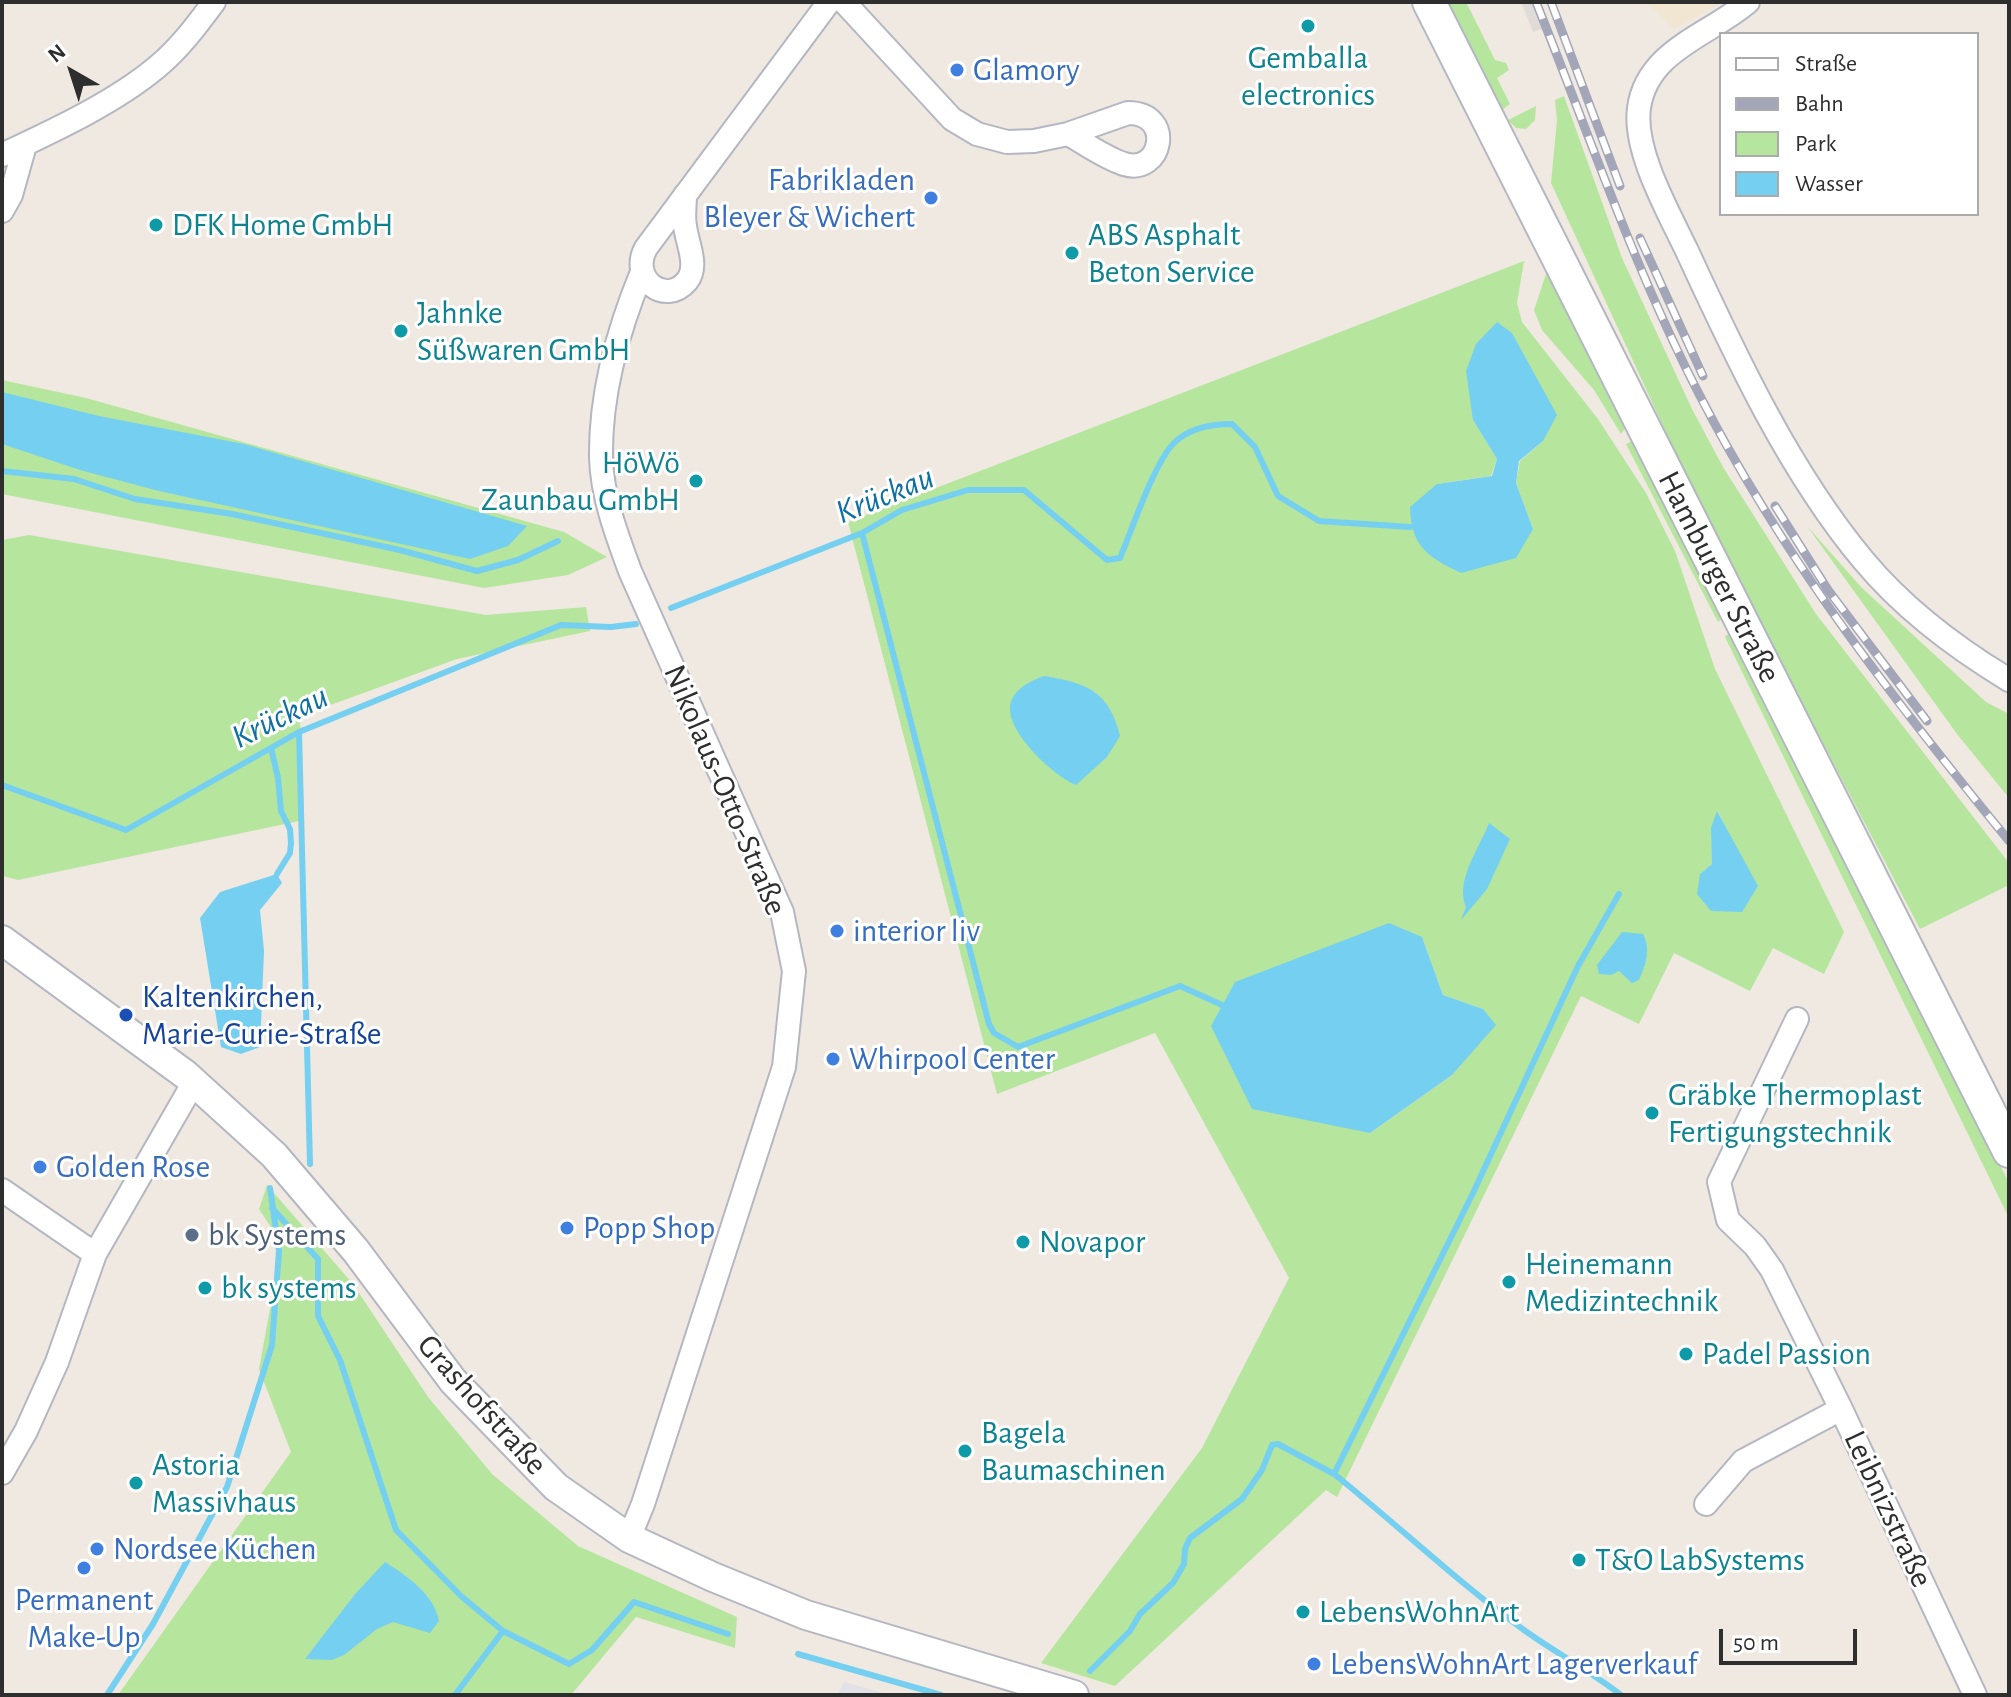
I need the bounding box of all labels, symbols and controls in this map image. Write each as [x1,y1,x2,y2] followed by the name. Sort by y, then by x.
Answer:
[1299,17,1317,35] marker: Gemballa electronics
[32,32,112,112] north arrow
[1719,32,1979,216] legend
[1241,39,1375,114] place label: Gemballa electronics
[44,40,70,67] text: N
[973,51,1080,89] place label: Glamory
[1795,52,1857,76] text: Straße
[948,61,966,79] marker: Glamory
[1795,92,1844,116] text: Bahn
[1795,132,1836,156] text: Park
[704,161,915,236] place label: Fabrikladen Bleyer & Wichert
[1795,172,1863,196] text: Wasser
[922,189,940,207] marker: Fabrikladen Bleyer & Wichert
[172,206,393,244] place label: DFK Home GmbH
[147,216,165,234] marker: DFK Home GmbH
[1088,216,1255,291] place label: ABS Asphalt Beton Service
[1063,244,1081,262] marker: ABS Asphalt Beton Service
[417,294,630,369] place label: Jahnke Süßwaren GmbH
[392,322,410,340] marker: Jahnke Süßwaren GmbH
[481,444,680,519] place label: HöWö Zaunbau GmbH
[830,457,940,533] water label: Krückau
[1649,465,1789,689] street label: Hamburger Straße
[687,472,705,490] marker: HöWö Zaunbau GmbH
[655,659,795,921] street label: Nikolaus-Otto-Straße
[225,676,335,758] water label: Krückau
[853,912,980,950] place label: interior liv
[828,922,846,940] marker: interior liv
[142,978,382,1053] place label: Kaltenkirchen, Marie-Curie-Straße
[117,1006,135,1024] marker: Kaltenkirchen, Marie-Curie-Straße
[849,1040,1055,1078] place label: Whirpool Center
[824,1050,842,1068] marker: Whirpool Center
[1668,1076,1921,1151] place label: Gräbke Thermoplast Fertigungstechnik
[1643,1104,1661,1122] marker: Gräbke Thermoplast Fertigungstechnik
[56,1148,210,1186] place label: Golden Rose
[31,1158,49,1176] marker: Golden Rose
[583,1209,715,1247] place label: Popp Shop
[208,1216,346,1254] place label: bk Systems
[558,1219,576,1237] marker: Popp Shop
[1039,1223,1145,1261] place label: Novapor
[183,1226,201,1244] marker: bk Systems
[1014,1233,1032,1251] marker: Novapor
[1525,1245,1718,1320] place label: Heinemann Medizintechnik
[221,1269,357,1307] place label: bk systems
[1500,1273,1518,1291] marker: Heinemann Medizintechnik
[196,1279,214,1297] marker: bk systems
[409,1327,555,1483] street label: Grashofstraße
[1702,1335,1871,1373] place label: Padel Passion
[1677,1345,1695,1363] marker: Padel Passion
[981,1414,1166,1489] place label: Bagela Baumaschinen
[1835,1425,1941,1593] street label: Leibnizstraße
[956,1442,974,1460] marker: Bagela Baumaschinen
[152,1446,296,1521] place label: Astoria Massivhaus
[127,1474,145,1492] marker: Astoria Massivhaus
[113,1530,317,1568] place label: Nordsee Küchen
[88,1540,106,1558] marker: Nordsee Küchen
[1595,1541,1805,1579] place label: T&O LabSystems
[1570,1551,1588,1569] marker: T&O LabSystems
[75,1559,93,1577] marker: Permanent Make-Up
[15,1581,153,1656] place label: Permanent Make-Up
[1319,1593,1519,1631] place label: LebensWohnArt
[1294,1603,1312,1621] marker: LebensWohnArt
[1723,1613,1861,1663] scale bar
[1733,1631,1779,1655] text: 50 m
[1330,1645,1697,1683] place label: LebensWohnArt Lagerverkauf
[1305,1655,1323,1673] marker: LebensWohnArt Lagerverkauf

